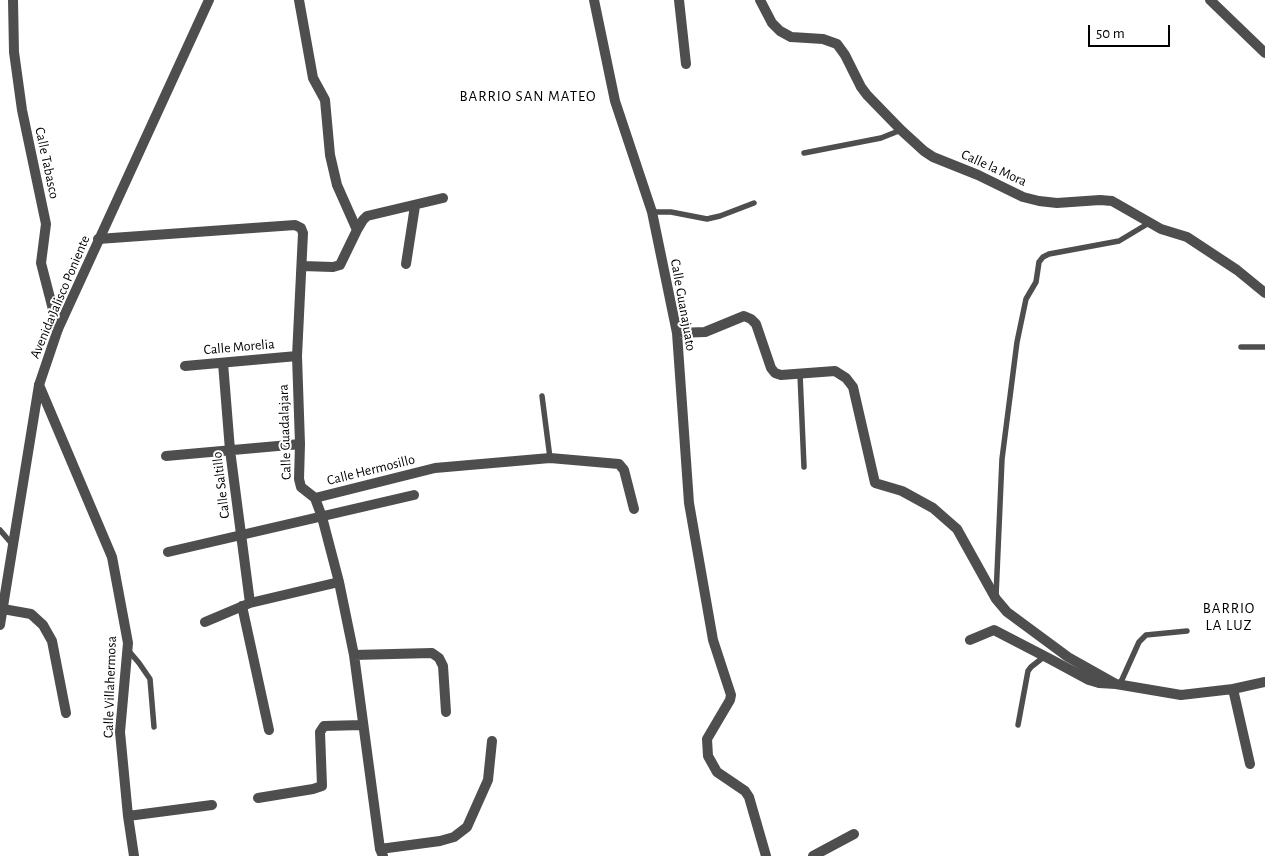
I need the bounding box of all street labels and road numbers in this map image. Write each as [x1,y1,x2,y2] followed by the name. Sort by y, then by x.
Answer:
[31,126,63,200] street label: Calle Tabasco
[959,146,1029,190] street label: Calle la Mora
[26,233,94,361] street label: Avenida Jalisco Poniente
[667,258,699,352] street label: Calle Guanajuato
[203,336,275,358] street label: Calle Morelia
[275,384,295,480] street label: Calle Guadalajara
[209,451,233,519] street label: Calle Saltillo
[325,451,417,489] street label: Calle Hermosillo
[100,636,120,738] street label: Calle Villahermosa

